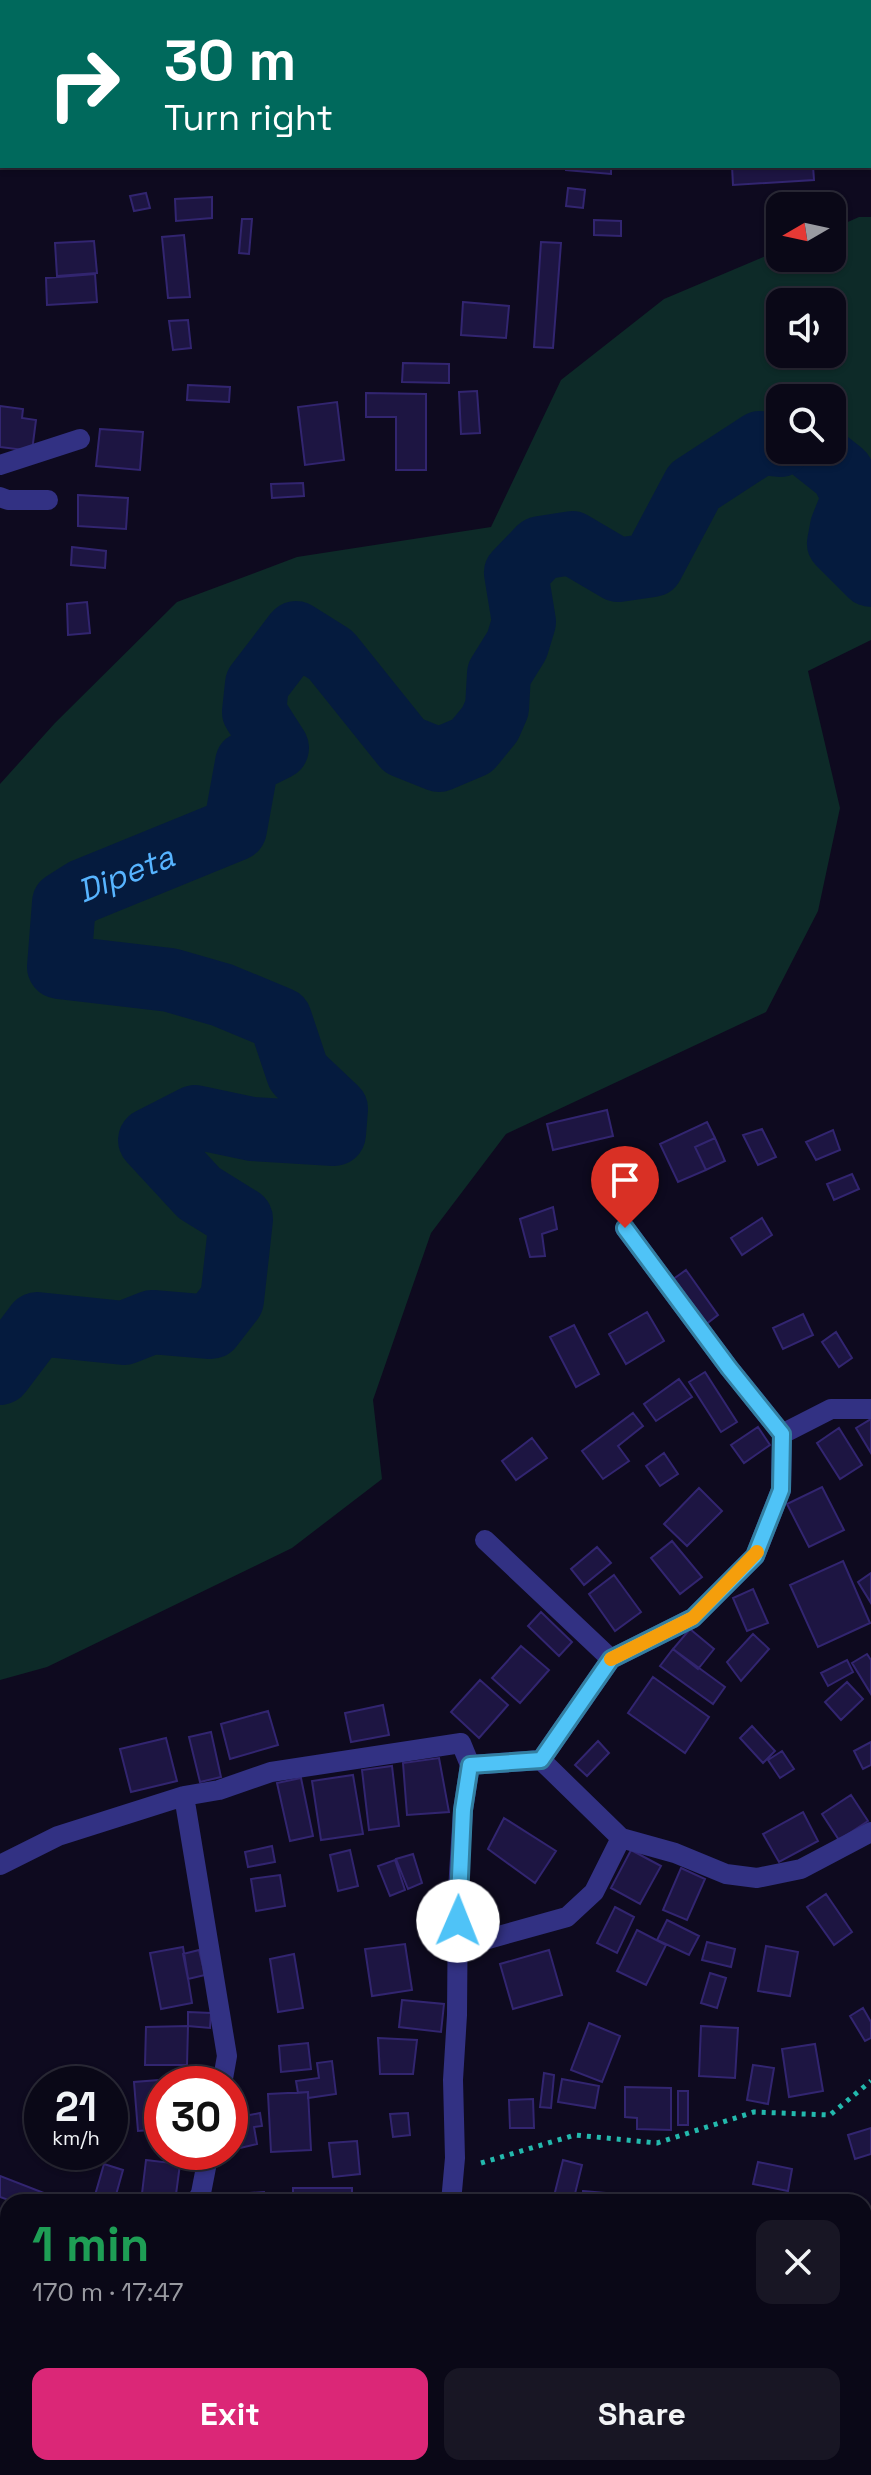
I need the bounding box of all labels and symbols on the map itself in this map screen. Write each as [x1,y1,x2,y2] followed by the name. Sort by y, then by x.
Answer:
[766,192,846,272] north arrow
[71,836,180,911] water label: Dipeta
[591,1146,659,1228] pin
[416,1879,500,1963] position arrow
[144,2066,248,2170] speed limit sign: 30

